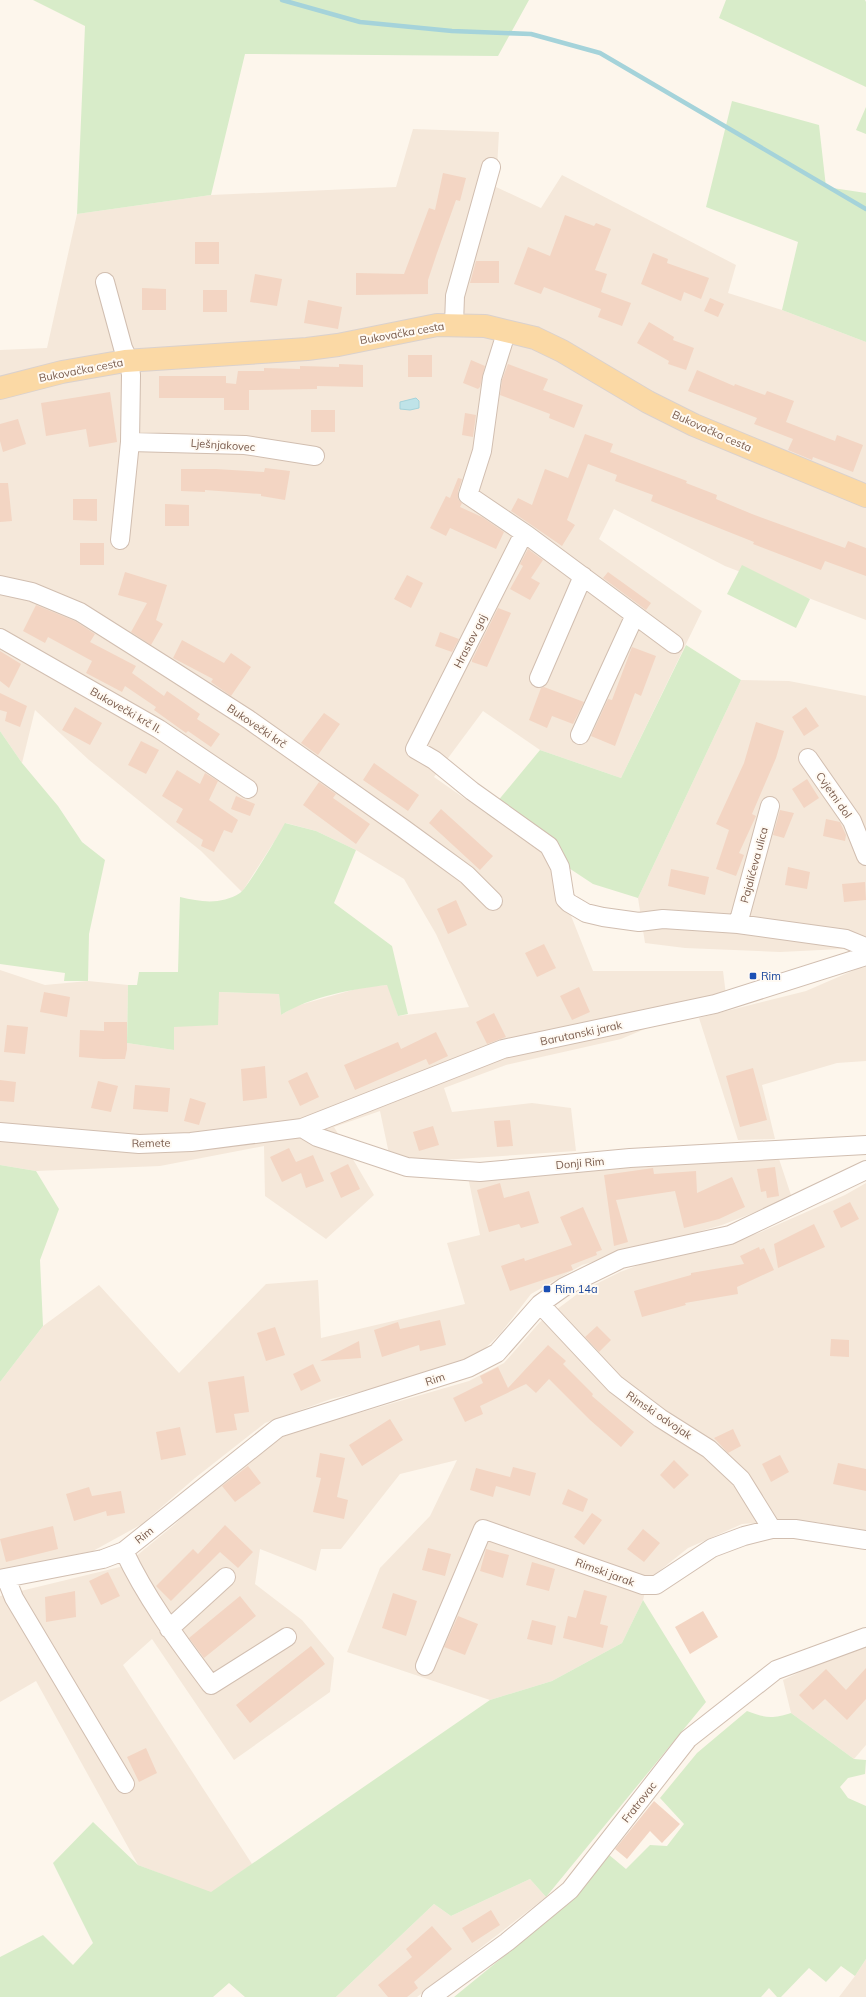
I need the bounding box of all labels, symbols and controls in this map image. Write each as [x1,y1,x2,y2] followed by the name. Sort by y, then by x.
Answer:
[359,319,445,347] street label: Bukovačka cesta
[38,355,124,385] street label: Bukovačka cesta
[670,407,754,455] street label: Bukovačka cesta
[190,436,256,454] street label: Lješnjakovec
[450,612,490,670] street label: Hrastov gaj
[88,684,164,736] street label: Bukovečki krč II.
[225,701,290,751] street label: Bukovečki krč
[813,769,855,821] street label: Cvjetni dol
[737,826,771,904] street label: Pajalićeva ulica
[761,969,781,983] place label: Rim
[748,971,758,981] marker: Rim
[539,1017,624,1049] street label: Barutanski jarak
[131,1136,171,1150] street label: Remete
[555,1154,605,1172] street label: Donji Rim
[555,1282,598,1296] place label: Rim 14a
[542,1284,552,1294] marker: Rim 14a
[423,1369,447,1389] street label: Rim
[623,1388,695,1442] street label: Rimski odvojak
[132,1523,156,1547] street label: Rim
[574,1555,637,1589] street label: Rimski jarak
[619,1778,660,1825] street label: Fratrovac

